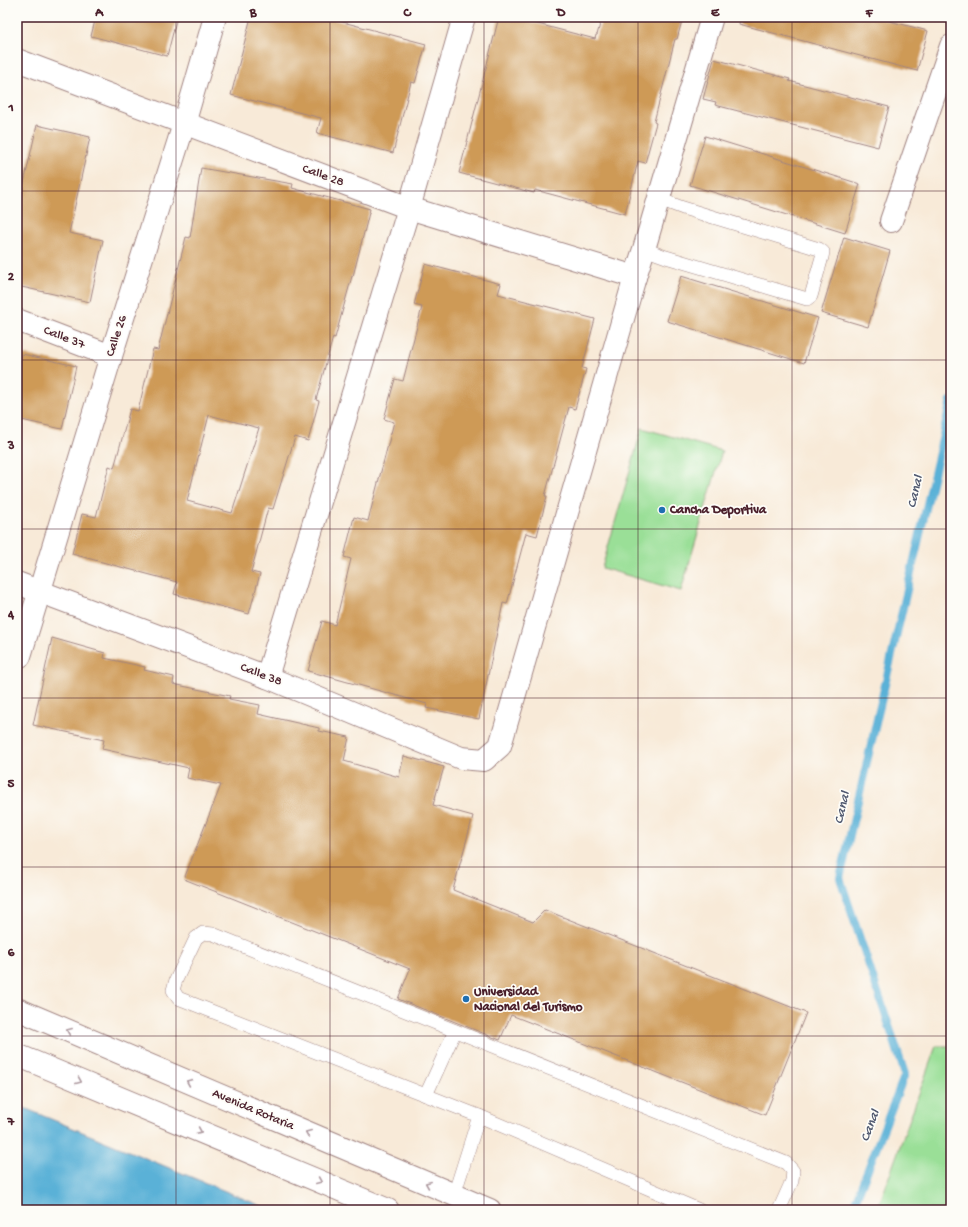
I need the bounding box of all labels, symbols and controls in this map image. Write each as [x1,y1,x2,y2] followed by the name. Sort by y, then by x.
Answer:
[94,6,104,21] text: A
[249,6,258,21] text: B
[402,6,412,21] text: C
[556,6,566,21] text: D
[711,6,720,21] text: E
[865,6,874,21] text: F
[7,101,14,116] text: 1
[300,162,346,190] street label: Calle 28
[8,270,15,285] text: 2
[103,313,131,359] street label: Calle 26
[41,323,88,353] street label: Calle 37
[7,439,15,454] text: 3
[904,473,928,510] water label: Canal
[669,503,767,519] place label: Cancha Deportiva
[657,505,667,515] marker: Cancha Deportiva
[7,608,15,623] text: 4
[238,660,284,690] street label: Calle 38
[8,777,15,792] text: 5
[831,789,855,826] water label: Canal
[8,946,15,961] text: 6
[474,985,583,1015] place label: Universidad Nacional del Turismo
[461,994,471,1004] marker: Universidad Nacional del Turismo
[66,1028,73,1036] one-way arrow
[75,1076,82,1084] one-way arrow
[185,1079,193,1087] one-way arrow
[210,1086,297,1134] street label: Avenida Rotaria
[857,1107,885,1144] water label: Canal
[7,1115,16,1130] text: 7
[194,1126,202,1134] one-way arrow
[305,1130,313,1138] one-way arrow
[314,1176,322,1184] one-way arrow
[425,1181,433,1189] one-way arrow

